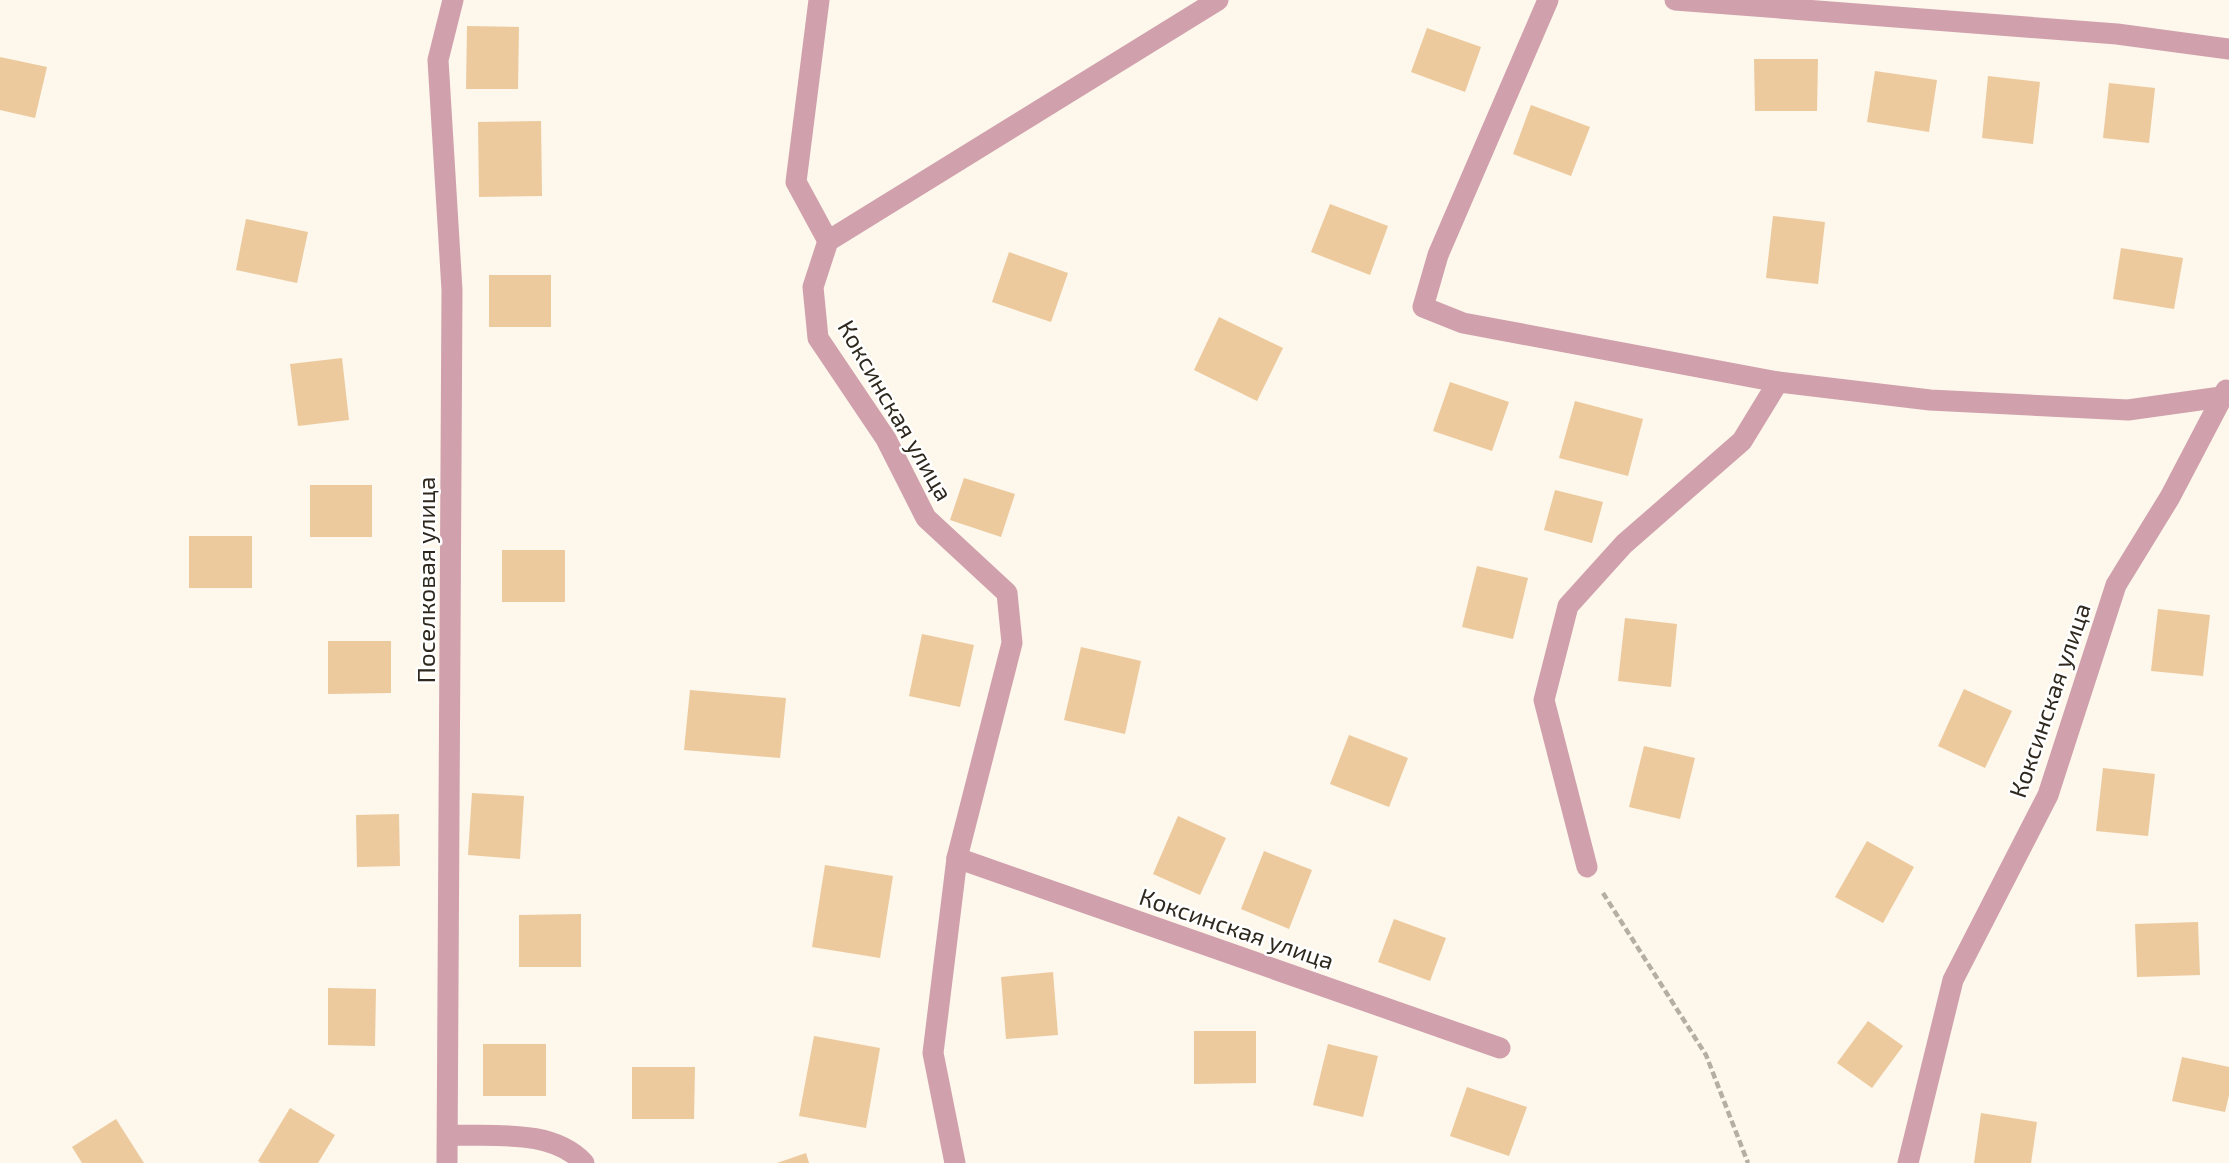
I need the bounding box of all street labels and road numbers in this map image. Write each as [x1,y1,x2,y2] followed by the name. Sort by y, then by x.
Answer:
[832,314,960,506] street label: Коксинская улица
[411,477,441,683] street label: Поселковая улица
[2002,599,2097,801] street label: Коксинская улица
[1136,881,1338,976] street label: Коксинская улица

